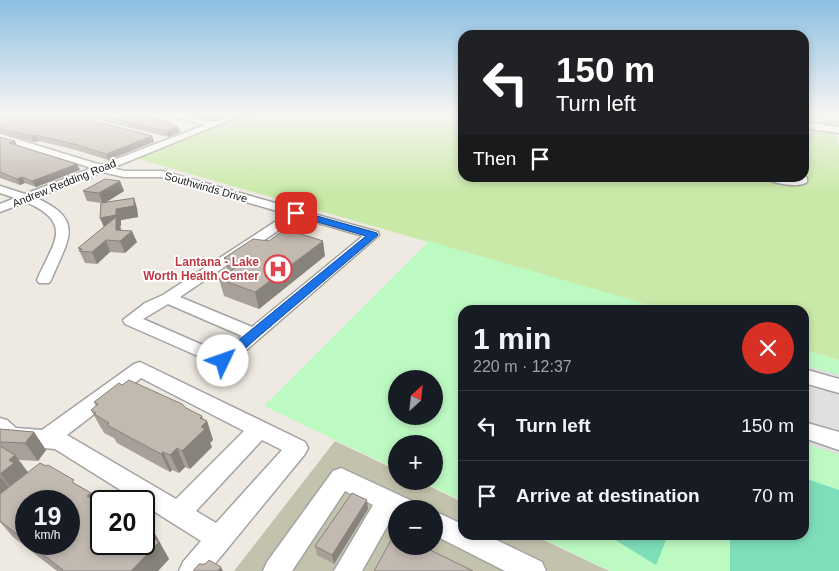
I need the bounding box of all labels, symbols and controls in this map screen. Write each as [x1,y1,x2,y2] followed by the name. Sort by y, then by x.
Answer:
[473,50,538,115] icon: left
[556,50,655,89] text: 150 m
[556,91,636,116] text: Turn left
[526,145,554,173] icon: arrive
[473,148,516,169] text: Then
[10,157,118,209] street label: Andrew Redding Road
[163,169,249,205] street label: Southwinds Drive
[275,192,317,234] pin
[282,199,310,227] icon: arrive
[263,254,293,284] hospital icon: Lantana - Lake Worth Health Center
[143,255,259,283] place label: Lantana - Lake Worth Health Center
[473,322,551,355] text: 1 min
[742,322,794,374] button: close
[196,334,248,386] position arrow
[473,358,572,375] text: 220 m · 12:37
[388,370,442,425] north arrow
[388,370,443,555] map controls
[473,412,501,440] icon: left
[516,415,591,436] text: Turn left
[741,415,794,436] text: 150 m
[388,435,443,490] button: +
[473,482,501,510] icon: arrive
[516,485,700,506] text: Arrive at destination
[752,485,794,506] text: 70 m
[90,490,155,555] speed limit sign: 20
[388,500,443,555] button: −
[34,502,61,530] text: 19
[34,528,61,542] text: km/h

